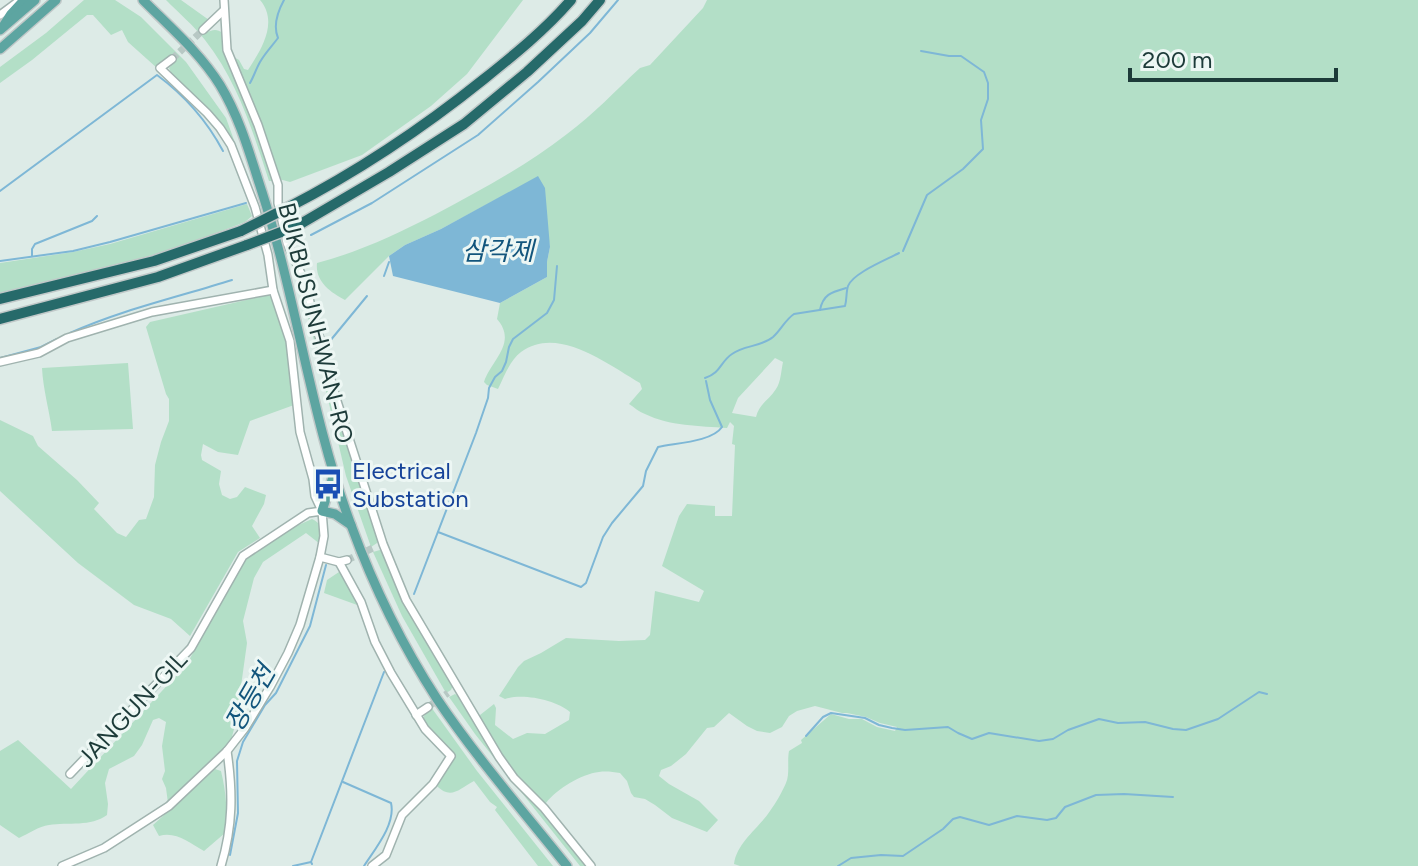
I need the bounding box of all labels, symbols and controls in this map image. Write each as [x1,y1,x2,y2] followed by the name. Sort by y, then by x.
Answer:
[1130,32,1336,82] scale bar
[1142,45,1213,74] text: 200 m
[272,200,360,446] street label: BUKBUSUNHWAN-RO
[462,235,537,267] water label: 삼각제
[352,456,469,513] place label: Electrical Substation
[311,467,345,501] bus stop icon: Electrical Substation
[71,645,193,773] street label: JANGUN-GIL
[218,656,283,737] water label: 장등천

